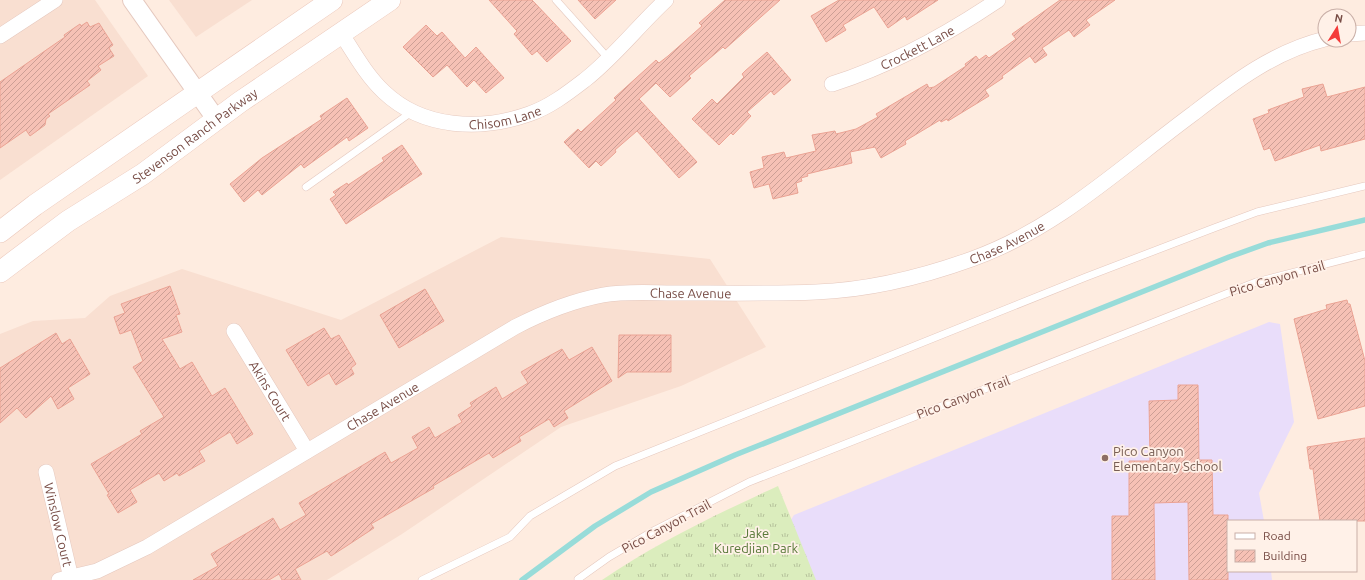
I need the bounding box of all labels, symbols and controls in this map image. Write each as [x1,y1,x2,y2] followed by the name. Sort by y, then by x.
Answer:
[1317,8,1357,48] north arrow
[1334,12,1344,25] text: N
[878,22,957,72] street label: Crockett Lane
[130,85,260,186] street label: Stevenson Ranch Parkway
[469,103,543,131] street label: Chisom Lane
[967,218,1047,266] street label: Chase Avenue
[1228,258,1327,298] street label: Pico Canyon Trail
[650,286,732,300] street label: Chase Avenue
[247,358,294,423] street label: Akins Court
[914,373,1012,421] street label: Pico Canyon Trail
[344,379,421,433] street label: Chase Avenue
[1113,444,1222,473] place label: Pico Canyon Elementary School
[1100,453,1110,463] marker: Pico Canyon Elementary School
[42,481,75,568] street label: Winslow Court
[619,496,713,555] street label: Pico Canyon Trail
[1227,520,1357,572] legend
[714,526,799,555] park label: Jake Kuredjian Park
[1263,529,1291,542] text: Road
[1263,549,1307,562] text: Building

